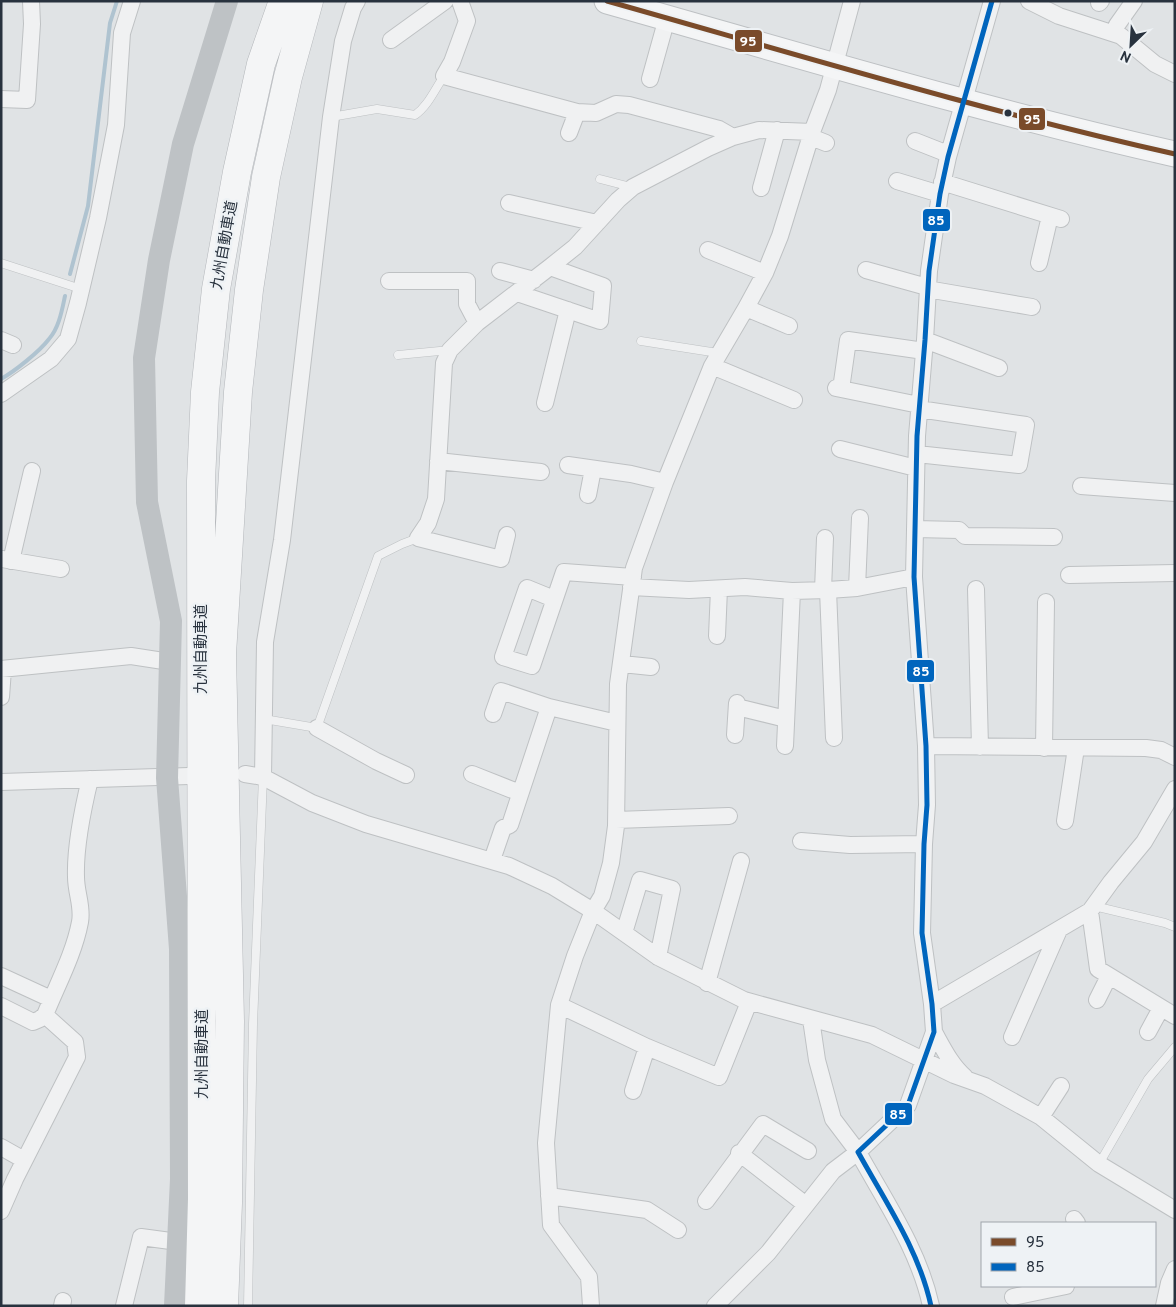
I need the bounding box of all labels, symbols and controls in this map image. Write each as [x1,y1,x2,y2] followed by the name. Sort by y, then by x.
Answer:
[1106,20,1156,70] north arrow
[734,29,763,53] line badge: 95
[739,34,757,51] text: 95
[1118,46,1134,65] text: N
[1018,107,1046,131] line badge: 95
[1003,108,1013,118] unlabelled marker
[1023,112,1041,129] text: 95
[207,199,243,291] street label: 九州自動車道
[922,208,951,232] line badge: 85
[927,213,945,230] text: 85
[192,604,212,694] street label: 九州自動車道
[906,659,935,683] line badge: 85
[912,664,930,681] text: 85
[193,1009,213,1099] street label: 九州自動車道
[884,1102,913,1126] line badge: 85
[889,1107,907,1124] text: 85
[981,1222,1156,1287] legend
[1026,1234,1044,1253] text: 95
[1026,1259,1044,1278] text: 85

